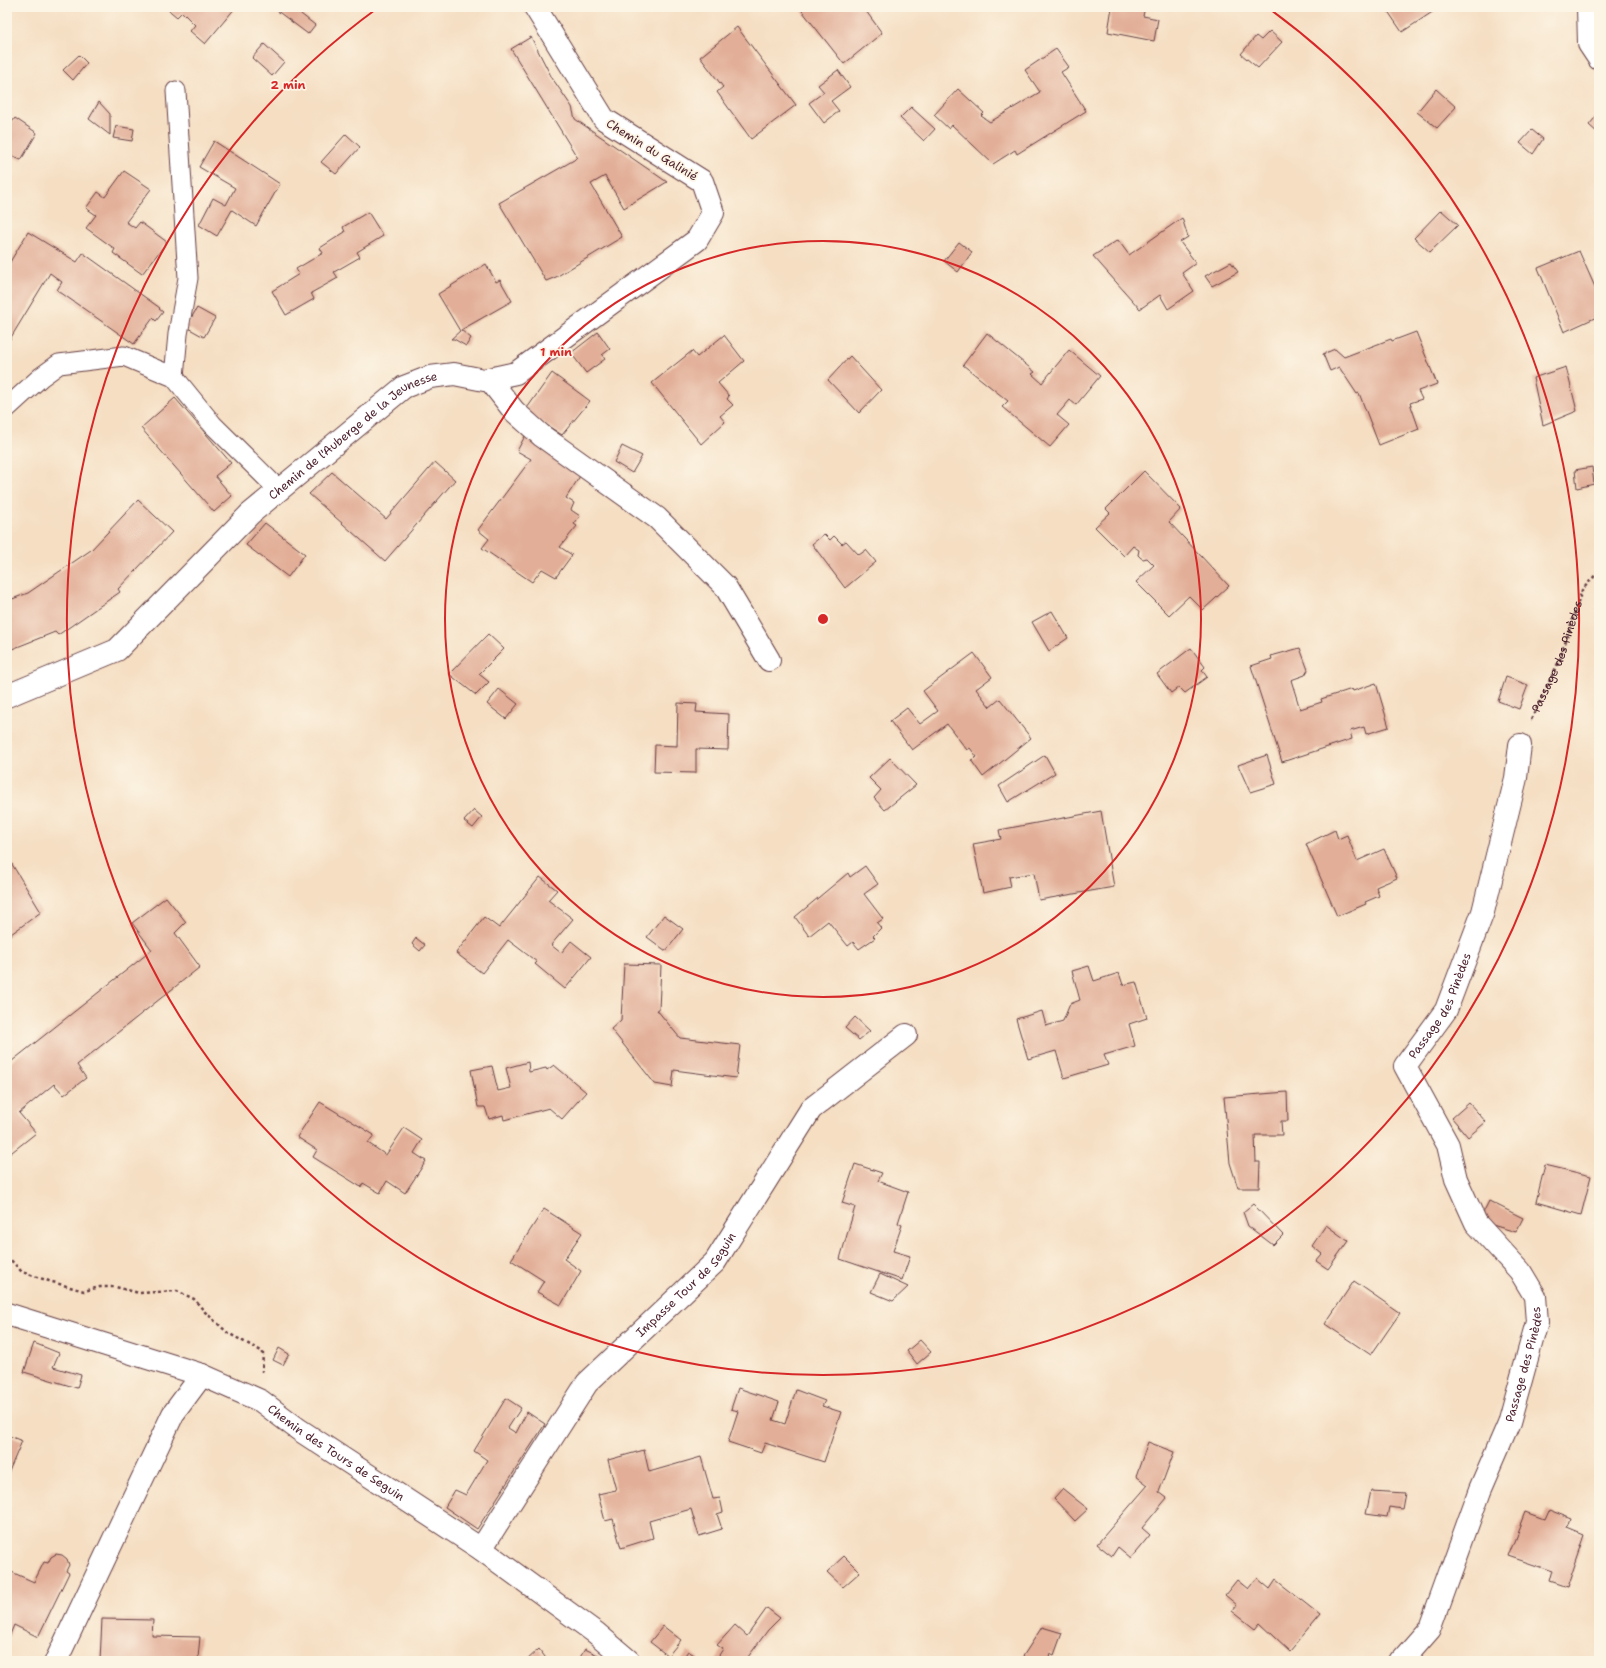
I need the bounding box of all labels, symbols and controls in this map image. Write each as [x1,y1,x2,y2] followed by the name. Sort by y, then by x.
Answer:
[271,77,306,93] text: 2 min
[603,115,701,185] street label: Chemin du Galinié
[540,344,572,360] text: 1 min
[265,368,438,503] street label: Chemin de l'Auberge de la Jeunesse
[1528,598,1586,715] street label: Passage des Pinèdes
[816,612,830,626] centre of rings
[1405,950,1475,1062] street label: Passage des Pinèdes
[633,1229,740,1340] street label: Impasse Tour de Seguin
[1502,1306,1546,1424] street label: Passage des Pinèdes
[264,1401,408,1505] street label: Chemin des Tours de Seguin

